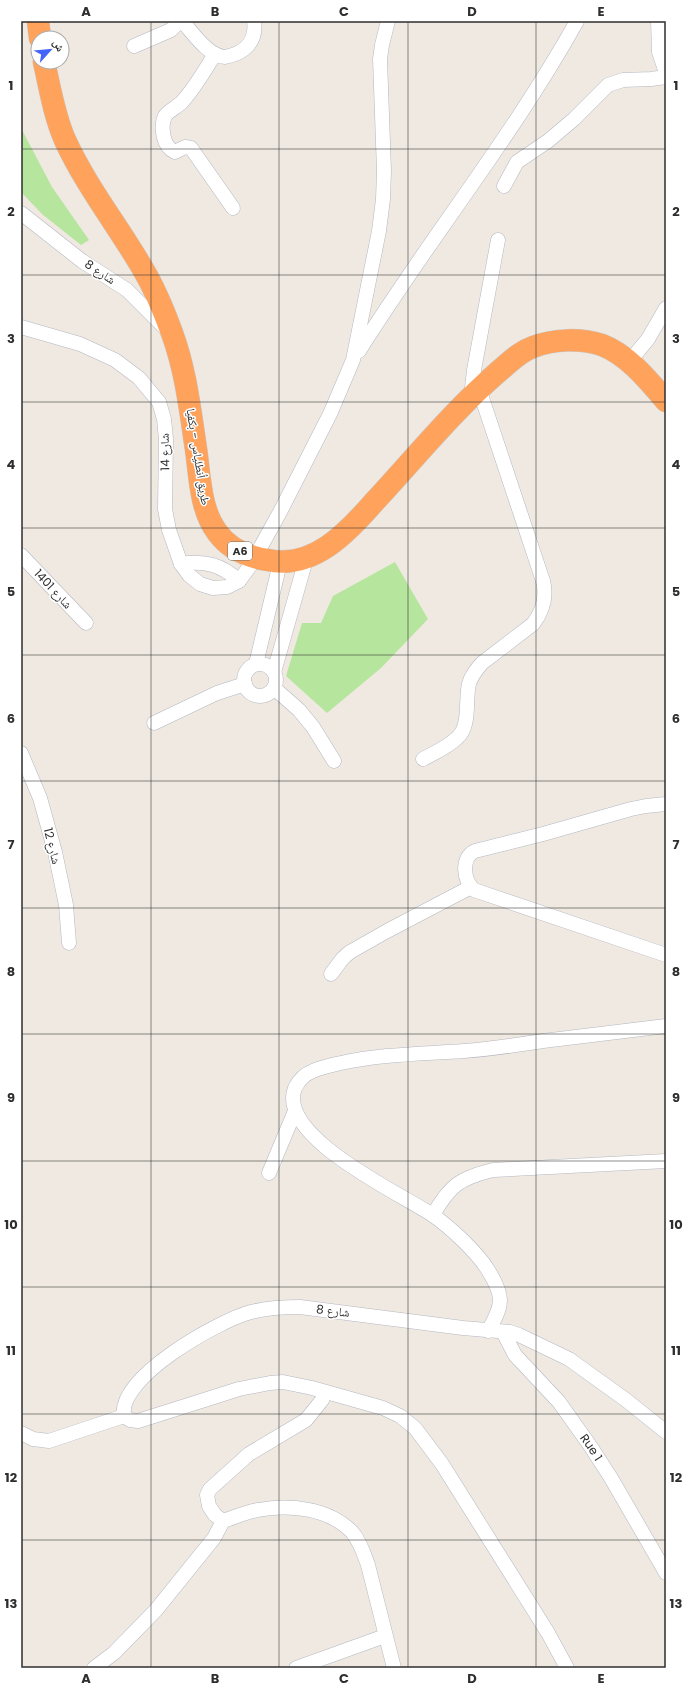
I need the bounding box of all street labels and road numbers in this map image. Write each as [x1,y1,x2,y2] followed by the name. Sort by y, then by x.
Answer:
[82,255,119,288] street label: شارع 8
[182,407,215,507] street label: طريق أنطلياس - بكفيا
[156,433,173,471] street label: شارع 14
[228,542,252,560] road number: A6
[31,565,76,612] street label: شارع 1401
[40,826,65,866] street label: شارع 12
[315,1300,351,1321] street label: شارع 8
[576,1430,607,1464] street label: Rue 1

